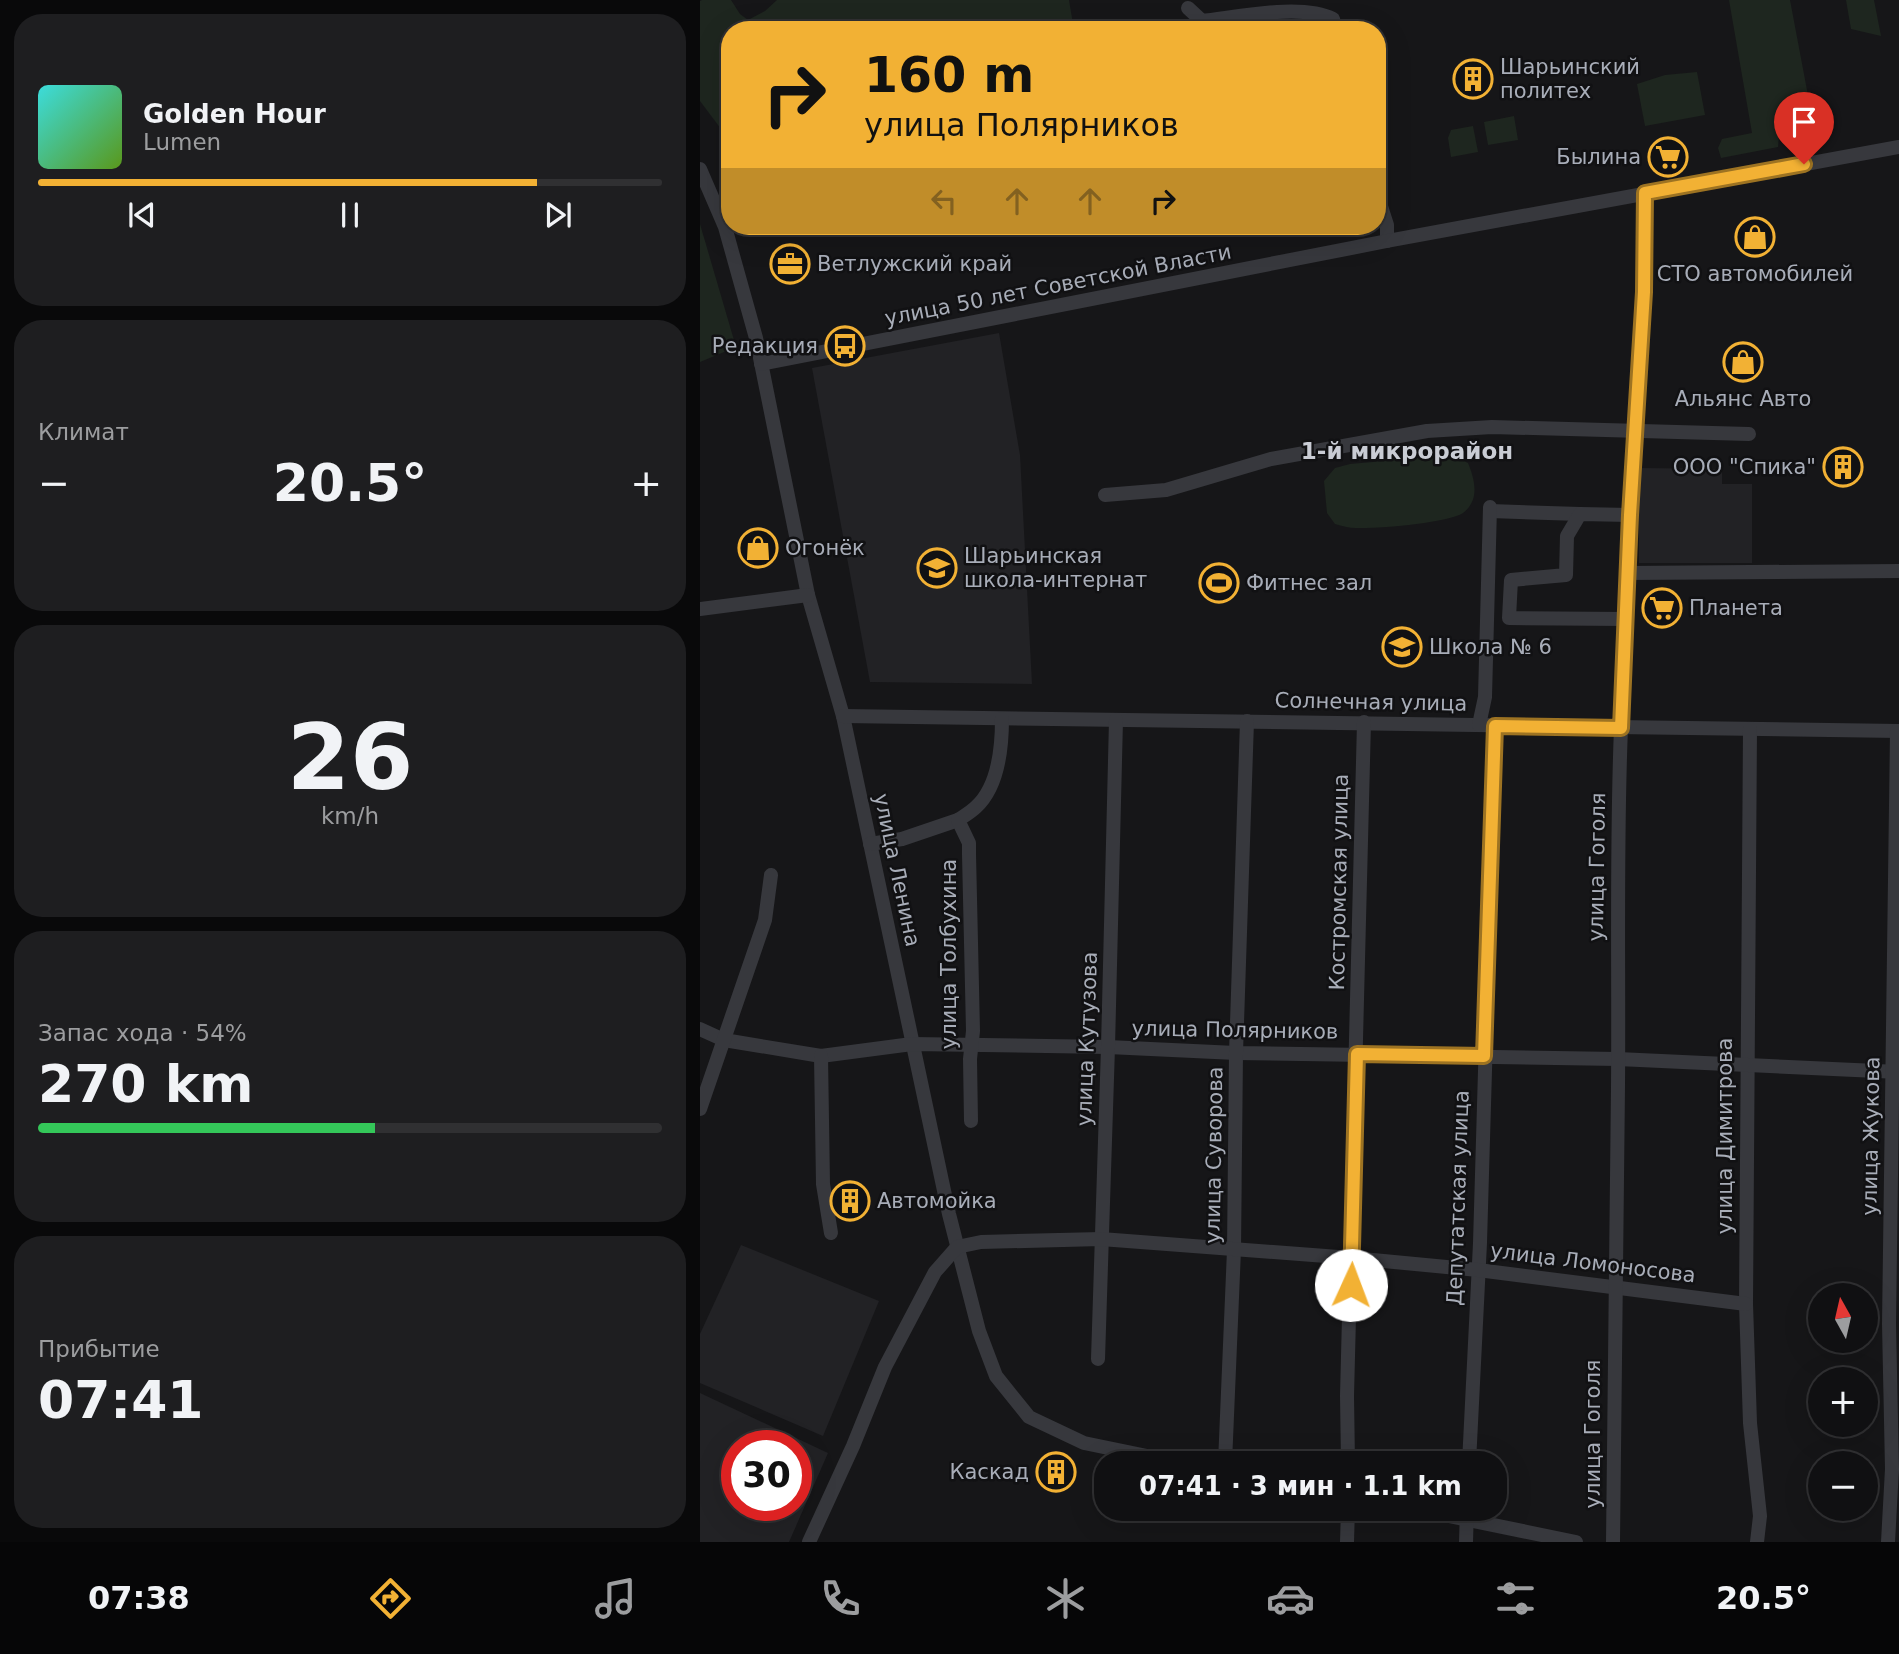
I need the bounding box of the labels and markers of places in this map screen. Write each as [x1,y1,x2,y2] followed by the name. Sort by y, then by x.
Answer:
[1500,55,1640,103] place label: Шарьинский политех
[1452,58,1494,100] building icon: Шарьинский политех
[1774,92,1834,164] pin
[1647,136,1689,178] supermarket icon: Былина
[1556,145,1641,169] place label: Былина
[1734,216,1776,258] shop icon: СТО автомобилей
[769,243,811,285] office icon: Ветлужский край
[817,252,1012,276] place label: Ветлужский край
[1657,262,1853,286] place label: СТО автомобилей
[824,325,866,367] bus stop icon: Редакция
[712,334,818,358] place label: Редакция
[1722,341,1764,383] shop icon: Альянс Авто
[1675,387,1811,411] place label: Альянс Авто
[1822,446,1864,488] building icon: ООО "Спика"
[1673,455,1816,479] place label: ООО "Спика"
[737,527,779,569] shop icon: Огонёк
[785,536,865,560] place label: Огонёк
[964,544,1147,592] place label: Шарьинская школа-интернат
[916,547,958,589] school or university icon: Шарьинская школа-интернат
[1198,562,1240,604] sports icon: Фитнес зал
[1246,571,1372,595] place label: Фитнес зал
[1641,587,1683,629] supermarket icon: Планета
[1689,596,1783,620] place label: Планета
[1381,626,1423,668] school or university icon: Школа № 6
[1429,635,1552,659] place label: Школа № 6
[829,1180,871,1222] building icon: Автомойка
[877,1189,997,1213] place label: Автомойка
[1035,1451,1077,1493] building icon: Каскад
[950,1460,1029,1484] place label: Каскад

